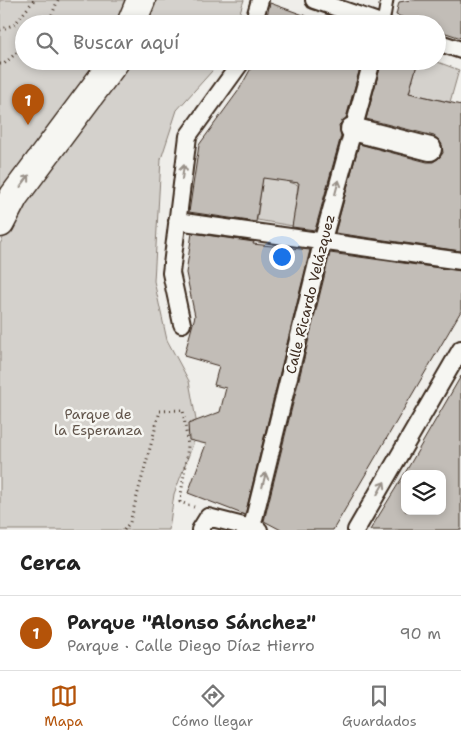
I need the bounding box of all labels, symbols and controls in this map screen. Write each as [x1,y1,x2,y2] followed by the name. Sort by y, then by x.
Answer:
[15,15,446,70] search box
[33,29,61,57] icon: search
[73,30,179,55] text: Buscar aquí
[12,84,44,125] pin: 1
[179,165,189,181] one-way arrow
[20,175,31,188] one-way arrow
[333,179,343,195] one-way arrow
[281,212,339,376] street label: Calle Ricardo Velázquez
[269,244,295,270] your location
[54,405,142,439] park label: Parque de la Esperanza
[401,470,446,515] map controls
[401,470,446,515] button: layers
[260,473,269,489] one-way arrow
[376,481,386,495] one-way arrow
[20,549,81,577] text: Cerca
[67,610,316,635] text: Parque "Alonso Sánchez"
[32,623,40,644] text: 1
[400,623,441,644] text: 90 m
[67,635,315,656] text: Parque · Calle Diego Díaz Hierro
[44,682,83,730] tab: Mapa
[172,682,253,730] tab: Cómo llegar
[342,682,417,730] tab: Guardados

